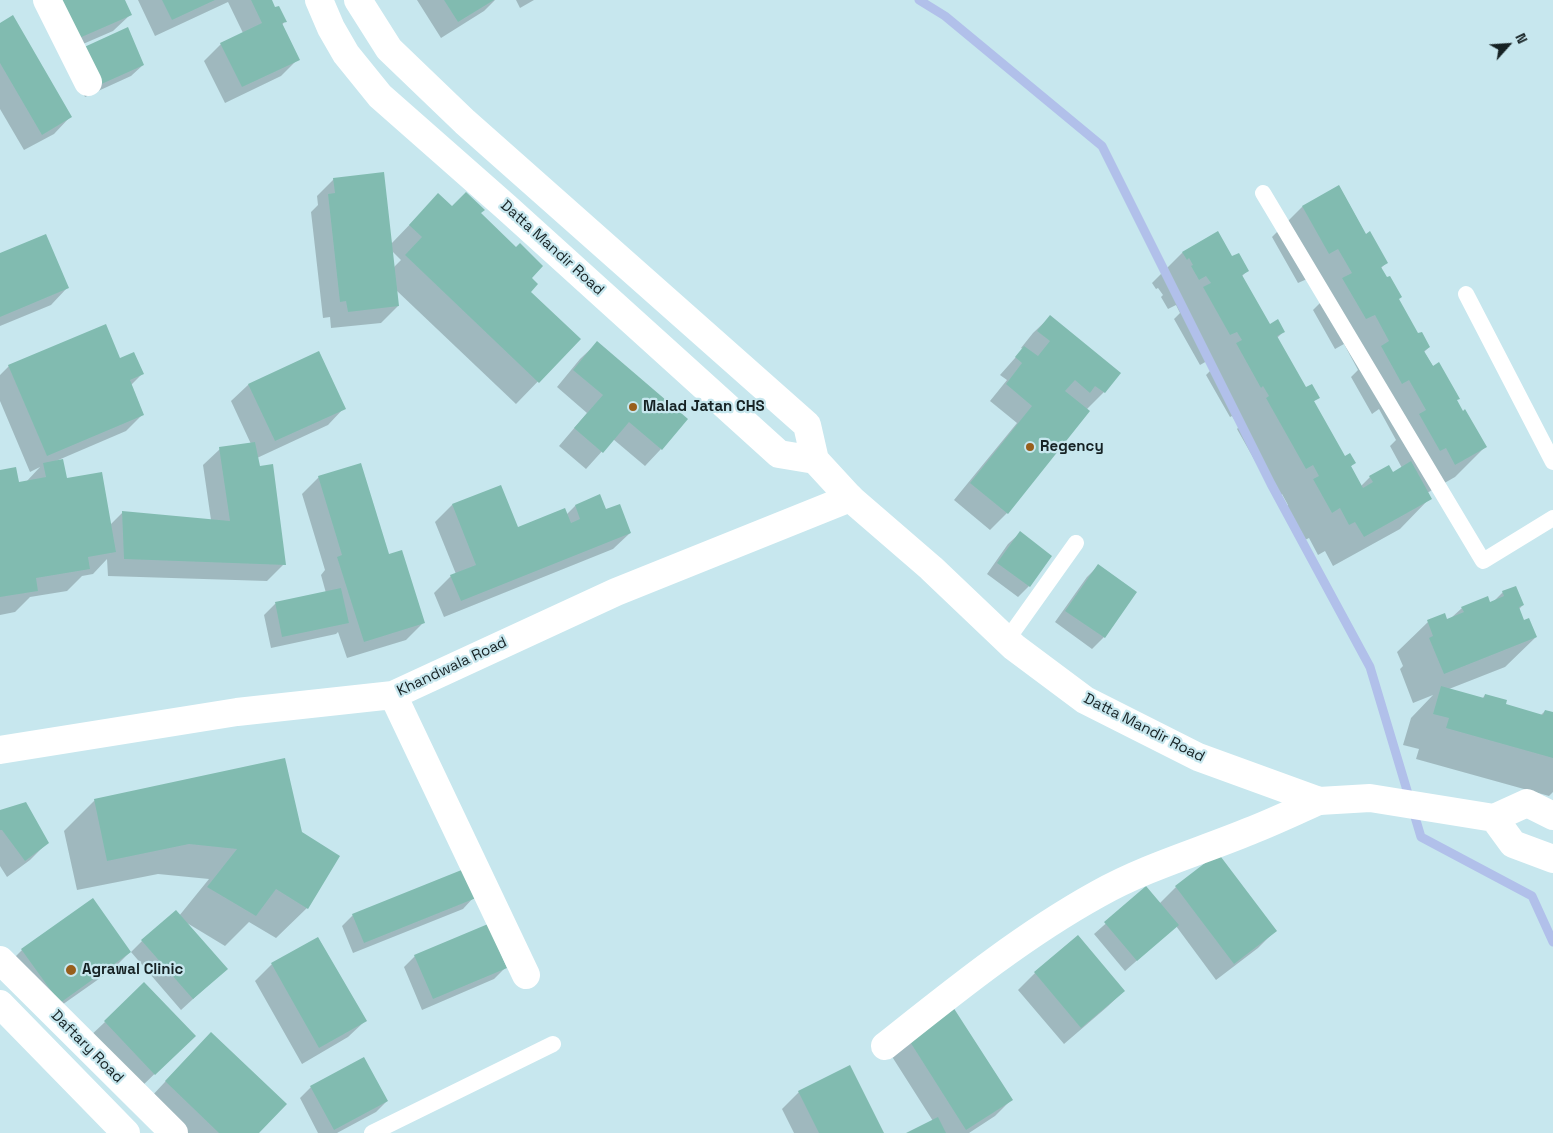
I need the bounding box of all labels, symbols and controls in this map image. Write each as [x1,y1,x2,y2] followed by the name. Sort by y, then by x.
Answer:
[1483,20,1533,70] north arrow
[1511,30,1532,47] text: N
[496,197,608,299] street label: Datta Mandir Road
[643,398,765,416] place label: Malad Jatan CHS
[627,401,639,413] marker: Malad Jatan CHS
[1040,438,1104,456] place label: Regency
[1024,441,1036,453] marker: Regency
[394,634,510,700] street label: Khandwala Road
[1081,690,1207,766] street label: Datta Mandir Road
[82,961,183,979] place label: Agrawal Clinic
[64,963,78,977] marker: Agrawal Clinic
[47,1007,127,1087] street label: Daftary Road

